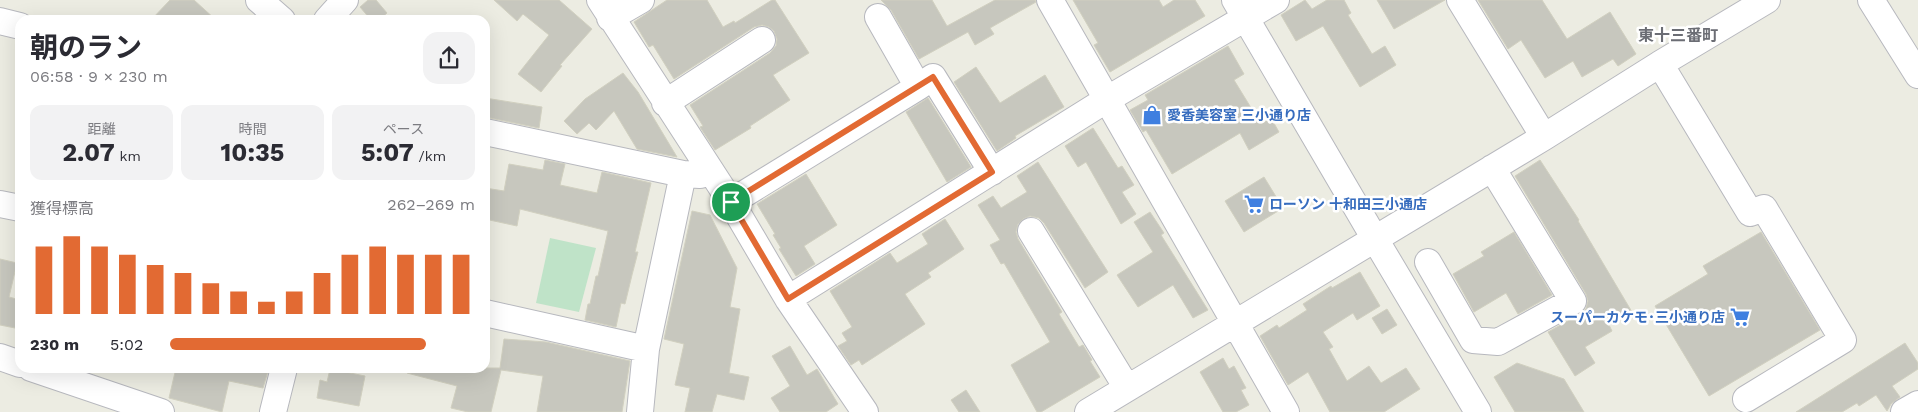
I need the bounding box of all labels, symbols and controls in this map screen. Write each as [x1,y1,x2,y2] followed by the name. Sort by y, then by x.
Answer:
[1638,26,1718,45] district label: 東十三番町
[30,31,142,64] text: 朝のラン
[423,32,475,84] button: share
[30,67,168,86] text: 06:58 · 9 × 230 m
[1141,104,1163,126] shop icon: 愛香美容室 三小通り店
[1167,107,1311,123] place label: 愛香美容室 三小通り店
[88,121,116,137] text: 距離
[239,121,267,137] text: 時間
[383,121,424,137] text: ペース
[62,138,115,167] text: 2.07
[221,138,284,167] text: 10:35
[361,138,414,167] text: 5:07
[115,148,141,164] text: km
[414,148,446,164] text: /km
[710,181,752,223] pin
[717,188,745,216] icon: arrive
[1243,193,1265,215] supermarket icon: ローソン 十和田三小通店
[387,195,475,214] text: 262–269 m
[1269,196,1427,212] place label: ローソン 十和田三小通店
[30,199,94,218] text: 獲得標高
[1729,306,1751,328] supermarket icon: スーパーカケモ･三小通り店
[1550,309,1725,325] place label: スーパーカケモ･三小通り店
[30,335,79,354] text: 230 m
[110,335,143,354] text: 5:02

